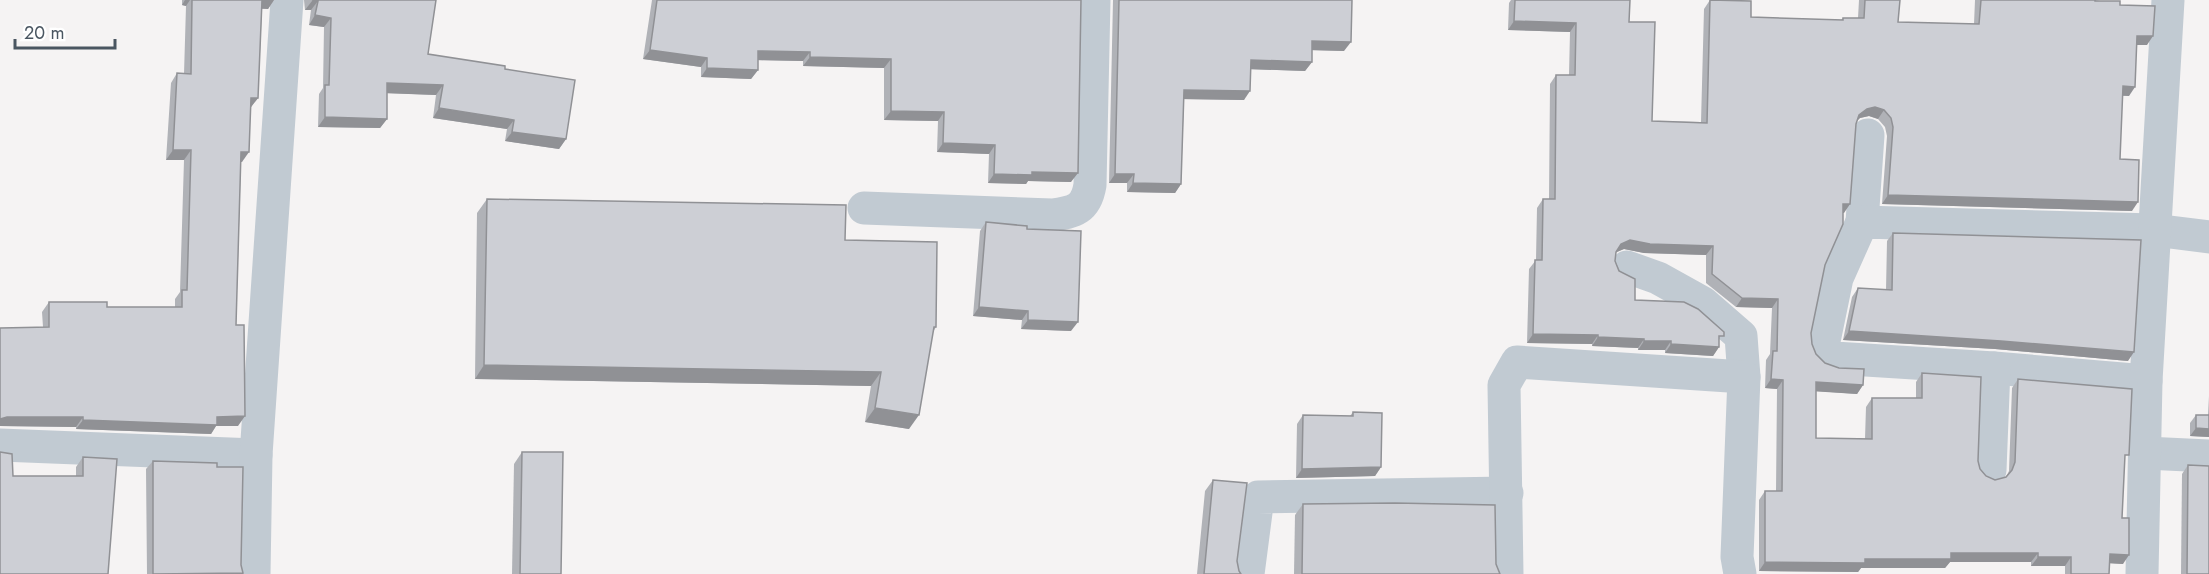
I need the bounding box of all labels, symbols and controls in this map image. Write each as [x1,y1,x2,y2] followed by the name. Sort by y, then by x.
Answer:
[15,12,116,50] scale bar
[24,20,64,46] text: 20 m

